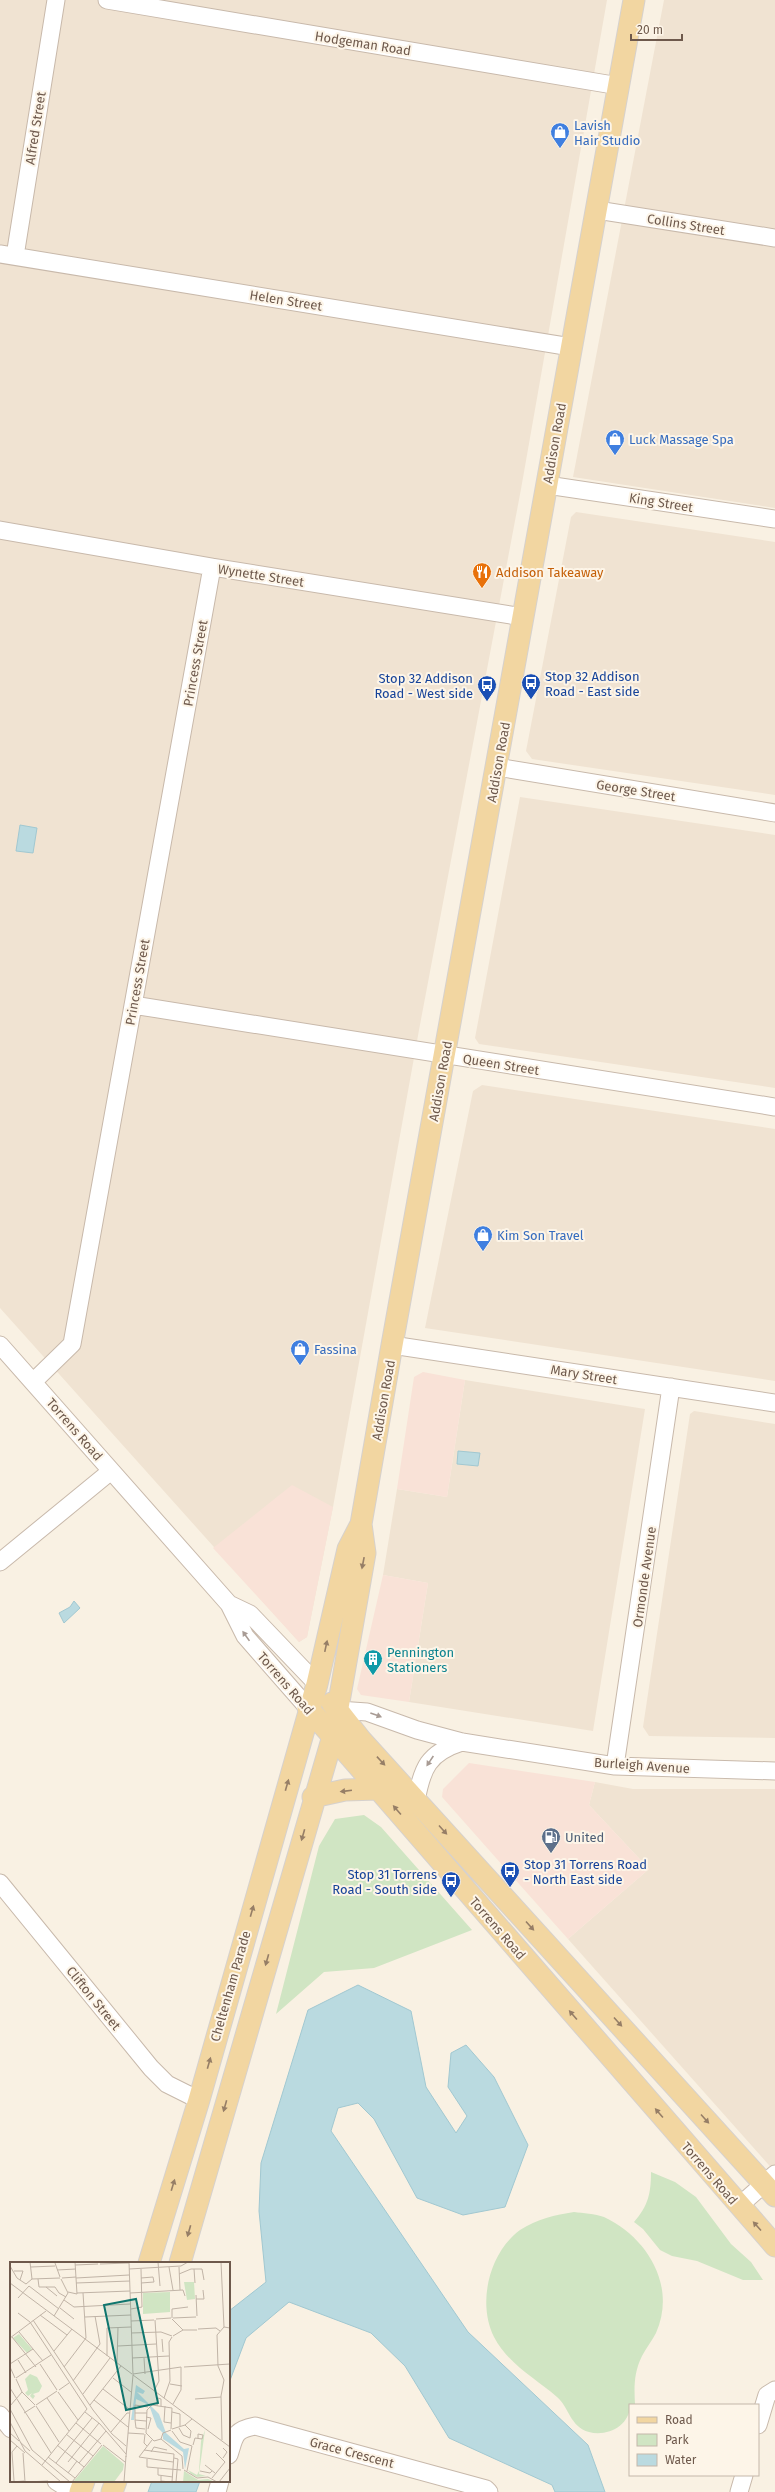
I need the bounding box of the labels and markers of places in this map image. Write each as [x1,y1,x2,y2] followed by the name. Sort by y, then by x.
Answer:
[574,118,640,148] place label: Lavish Hair Studio
[549,121,571,149] shop icon: Lavish Hair Studio
[604,428,626,456] shop icon: Luck Massage Spa
[629,432,734,447] place label: Luck Massage Spa
[471,561,493,589] restaurant icon: Addison Takeaway
[496,565,604,580] place label: Addison Takeaway
[545,669,640,699] place label: Stop 32 Addison Road - East side
[374,671,473,701] place label: Stop 32 Addison Road - West side
[520,672,542,700] bus stop icon: Stop 32 Addison Road - East side
[476,674,498,702] bus stop icon: Stop 32 Addison Road - West side
[472,1224,494,1252] shop icon: Kim Son Travel
[497,1228,584,1243] place label: Kim Son Travel
[289,1338,311,1366] shop icon: Fassina
[314,1342,357,1357] place label: Fassina
[387,1645,454,1675] place label: Pennington Stationers
[362,1648,384,1676] building icon: Pennington Stationers
[540,1826,562,1854] fuel station icon: United
[565,1830,604,1845] place label: United
[524,1857,647,1887] place label: Stop 31 Torrens Road - North East side
[499,1860,521,1888] bus stop icon: Stop 31 Torrens Road - North East side
[332,1867,437,1897] place label: Stop 31 Torrens Road - South side
[440,1870,462,1898] bus stop icon: Stop 31 Torrens Road - South side

